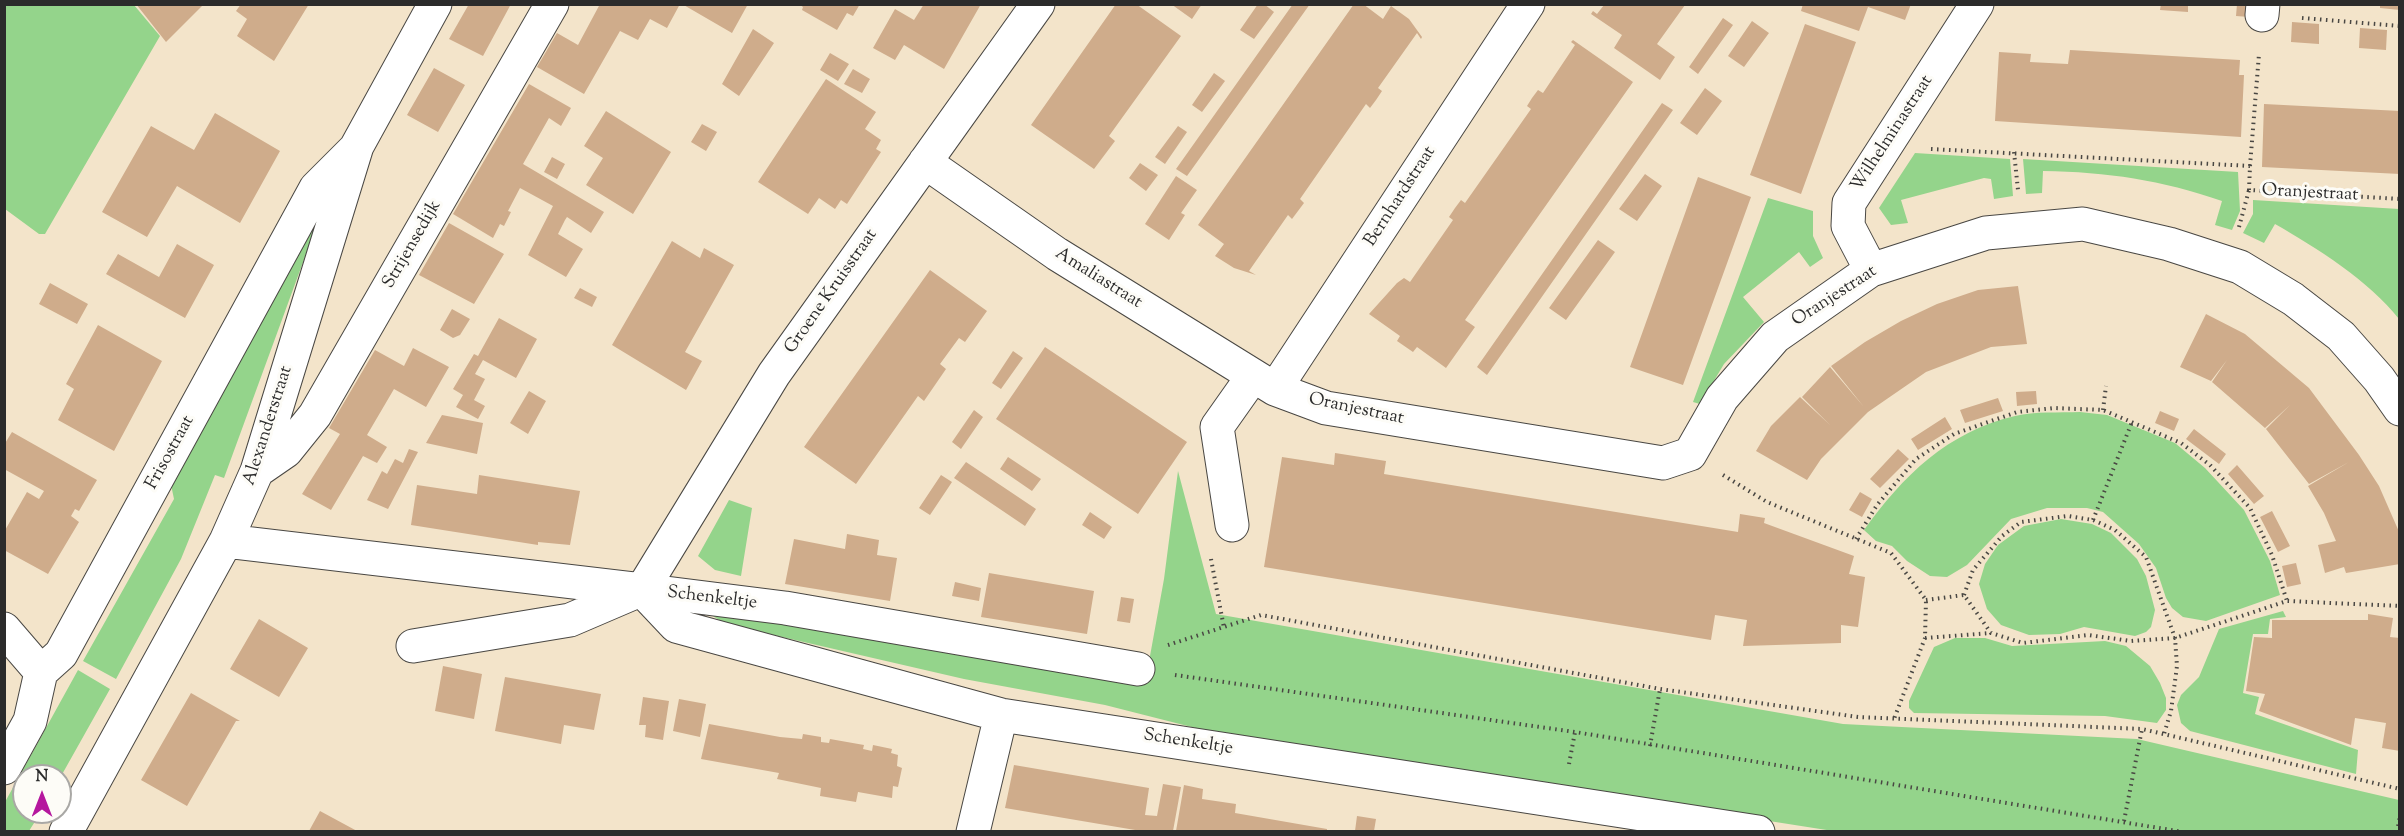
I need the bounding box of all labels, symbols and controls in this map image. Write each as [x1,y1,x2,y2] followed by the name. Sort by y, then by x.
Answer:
[1847,72,1939,196] street label: Wilhelminastraat
[1361,143,1441,251] street label: Bernhardstraat
[2261,181,2359,207] street label: Oranjestraat
[379,197,447,293] street label: Strijensedijk
[781,226,883,358] street label: Groene Kruisstraat
[1050,244,1146,314] street label: Amaliastraat
[1789,262,1881,332] street label: Oranjestraat
[240,364,298,488] street label: Alexanderstraat
[1306,389,1406,431] street label: Oranjestraat
[142,412,200,494] street label: Frisostraat
[666,583,758,615] street label: Schenkeltje
[1142,725,1234,761] street label: Schenkeltje
[12,764,72,824] north arrow
[36,766,48,789] text: N

